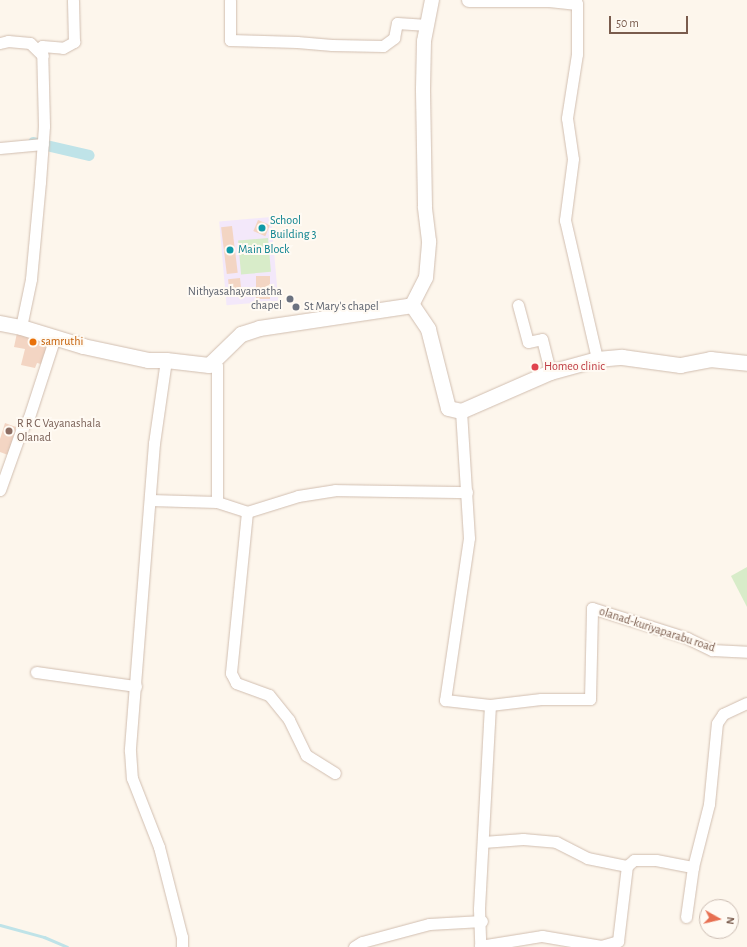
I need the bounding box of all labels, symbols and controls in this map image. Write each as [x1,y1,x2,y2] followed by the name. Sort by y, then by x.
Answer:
[611,8,690,34] scale bar
[616,17,639,29] text: 50 m
[270,214,317,242] place label: School Building 3
[257,223,267,233] marker: School Building 3
[238,243,289,257] place label: Main Block
[225,245,235,255] marker: Main Block
[188,285,282,313] place label: Nithyasahayamatha chapel
[285,294,295,304] marker: Nithyasahayamatha chapel
[304,300,379,314] place label: St Mary's chapel
[291,302,301,312] marker: St Mary's chapel
[41,335,83,349] place label: samruthi
[28,337,38,347] marker: samruthi
[544,360,605,374] place label: Homeo clinic
[529,361,541,373] marker: Homeo clinic
[17,417,101,445] place label: R R C Vayanashala Olanad
[4,426,14,436] marker: R R C Vayanashala Olanad
[597,604,717,656] street label: olanad-kuriyaparabu road
[699,899,739,939] north arrow
[724,916,736,925] text: N

